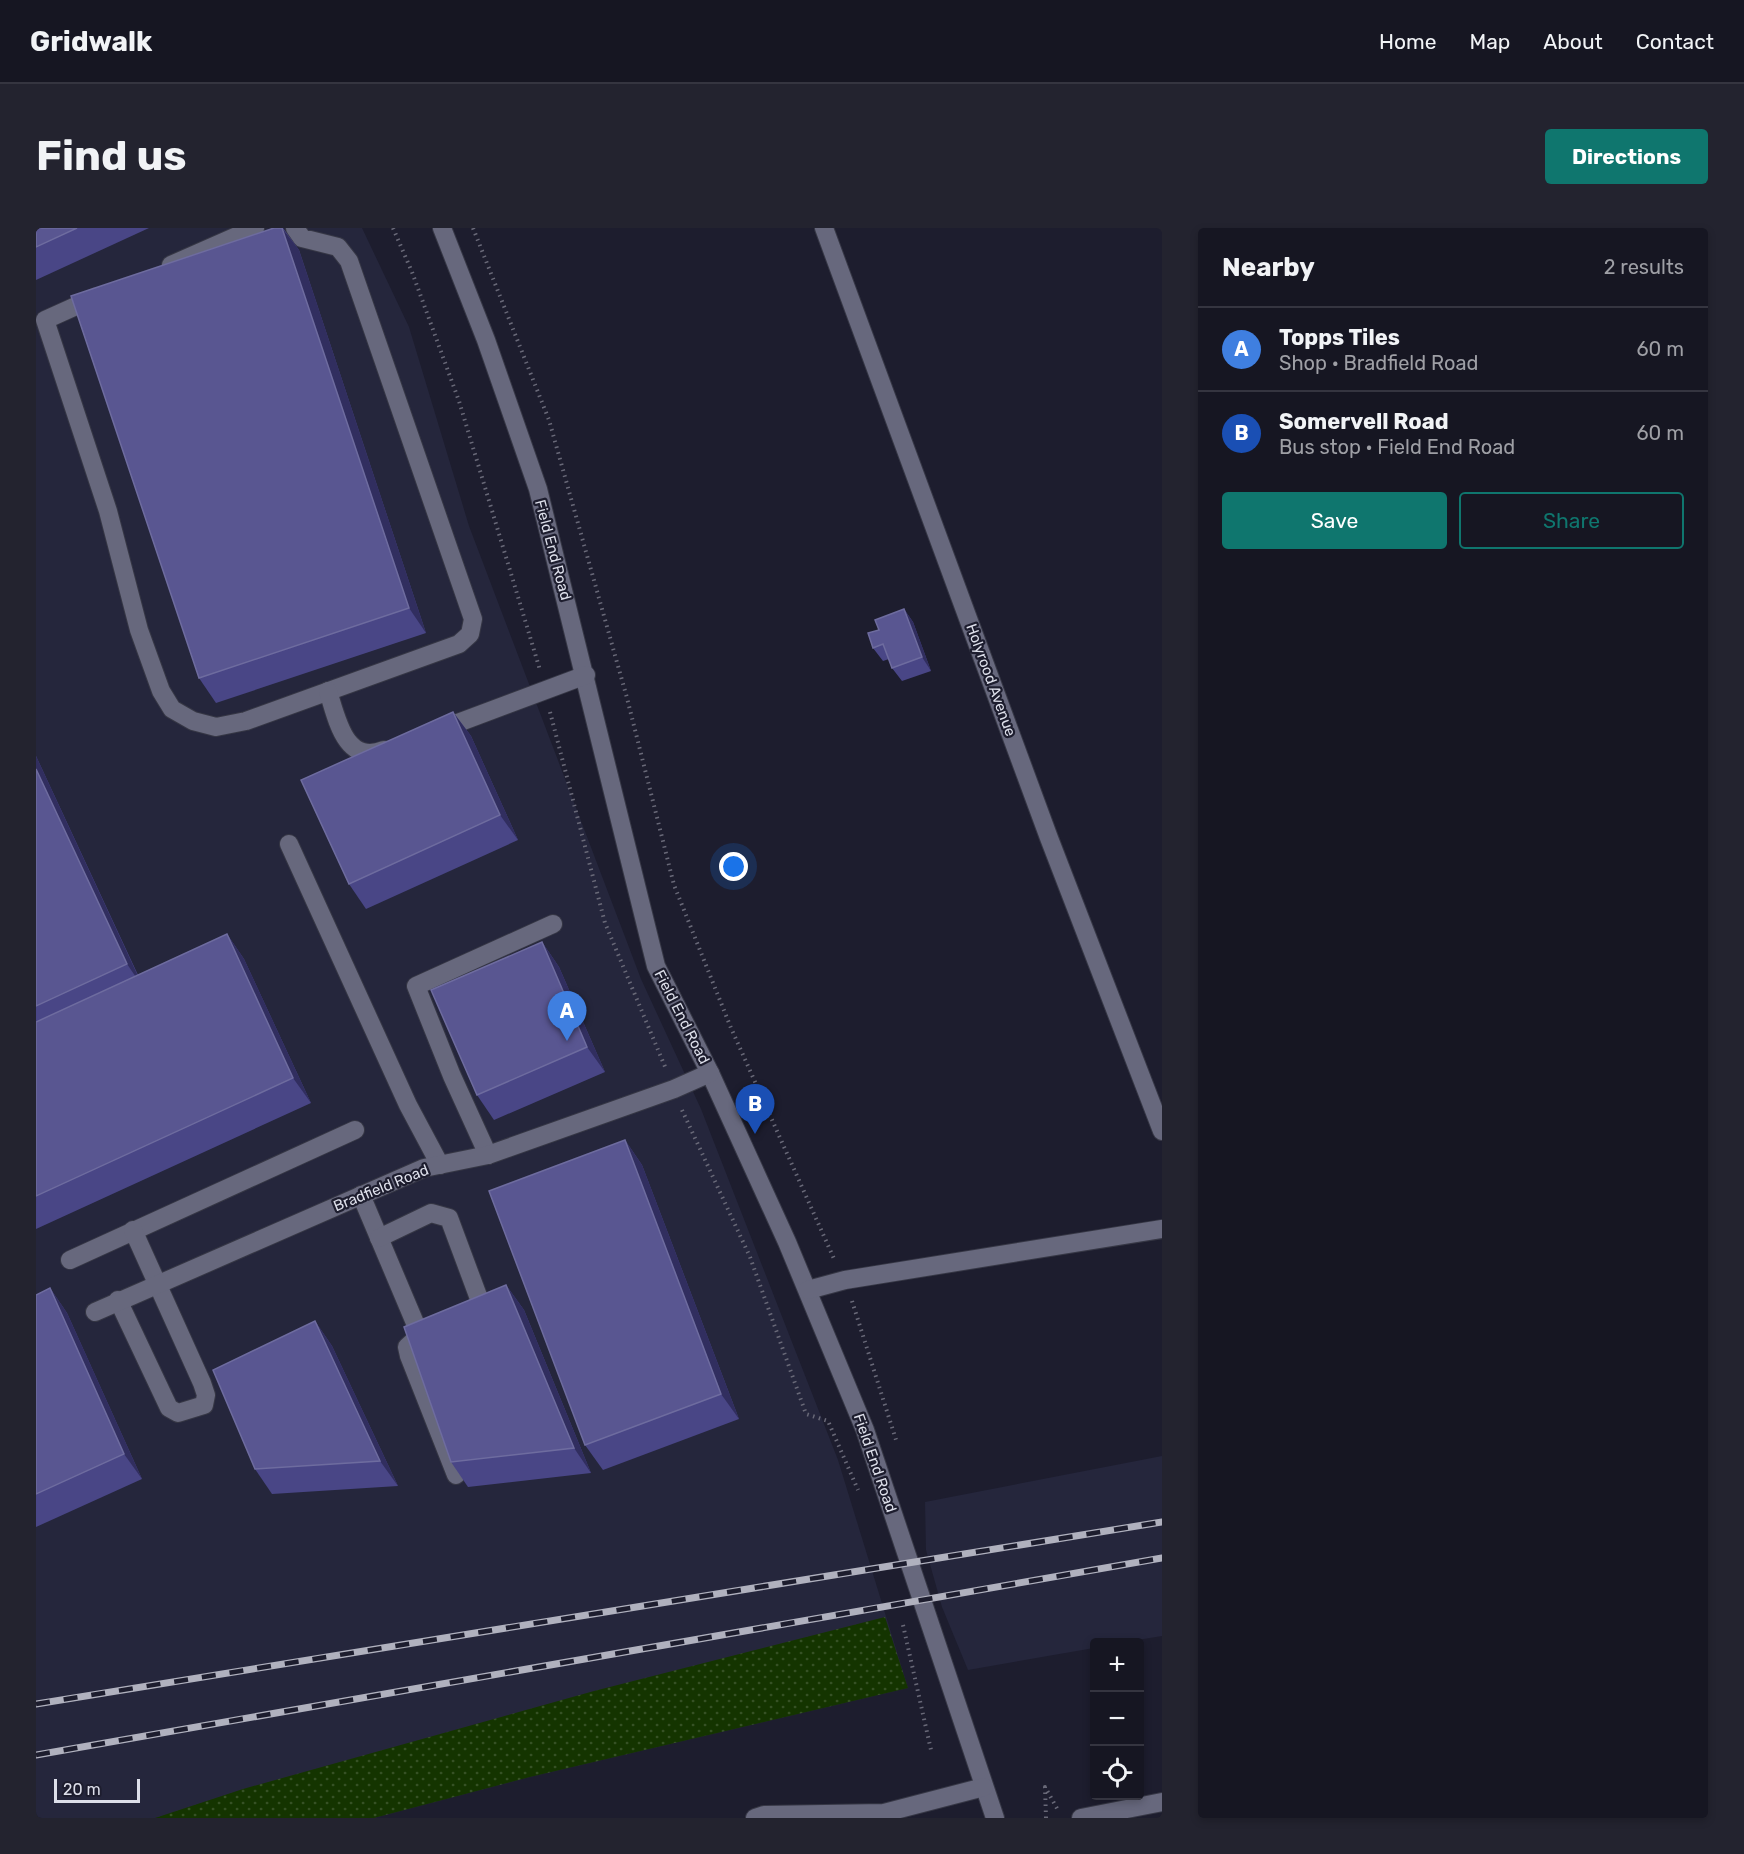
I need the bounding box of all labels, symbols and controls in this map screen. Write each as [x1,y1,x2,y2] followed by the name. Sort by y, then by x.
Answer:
[30,25,152,58] text: Gridwalk
[1379,29,1436,54] text: Home
[1469,29,1510,54] text: Map
[1543,29,1603,54] text: About
[1636,29,1714,54] text: Contact
[1545,129,1708,184] button: Directions
[36,131,187,181] text: Find us
[1222,252,1315,283] text: Nearby
[1604,255,1684,279] text: 2 results
[1279,324,1400,351] text: Topps Tiles
[1234,337,1249,361] text: A
[1637,337,1684,361] text: 60 m
[1279,351,1478,375] text: Shop · Bradfield Road
[1279,408,1449,435] text: Somervell Road
[1234,421,1249,445] text: B
[1637,421,1684,445] text: 60 m
[1279,435,1515,459] text: Bus stop · Field End Road
[1222,492,1447,549] button: Save
[1459,492,1684,549] button: Share
[531,498,575,602] street label: Field End Road
[962,621,1020,739] street label: Holyrood Avenue
[719,852,748,881] your location
[651,967,713,1067] street label: Field End Road
[548,992,586,1041] pin: A
[736,1084,774,1134] pin: B
[331,1161,431,1215] street label: Bradfield Road
[850,1411,900,1515] street label: Field End Road
[1090,1638,1144,1800] map controls
[1090,1638,1144,1692] button: +
[1090,1692,1144,1746] button: −
[1090,1746,1144,1800] button: locate
[54,1776,140,1804] scale bar
[63,1780,101,1799] text: 20 m

